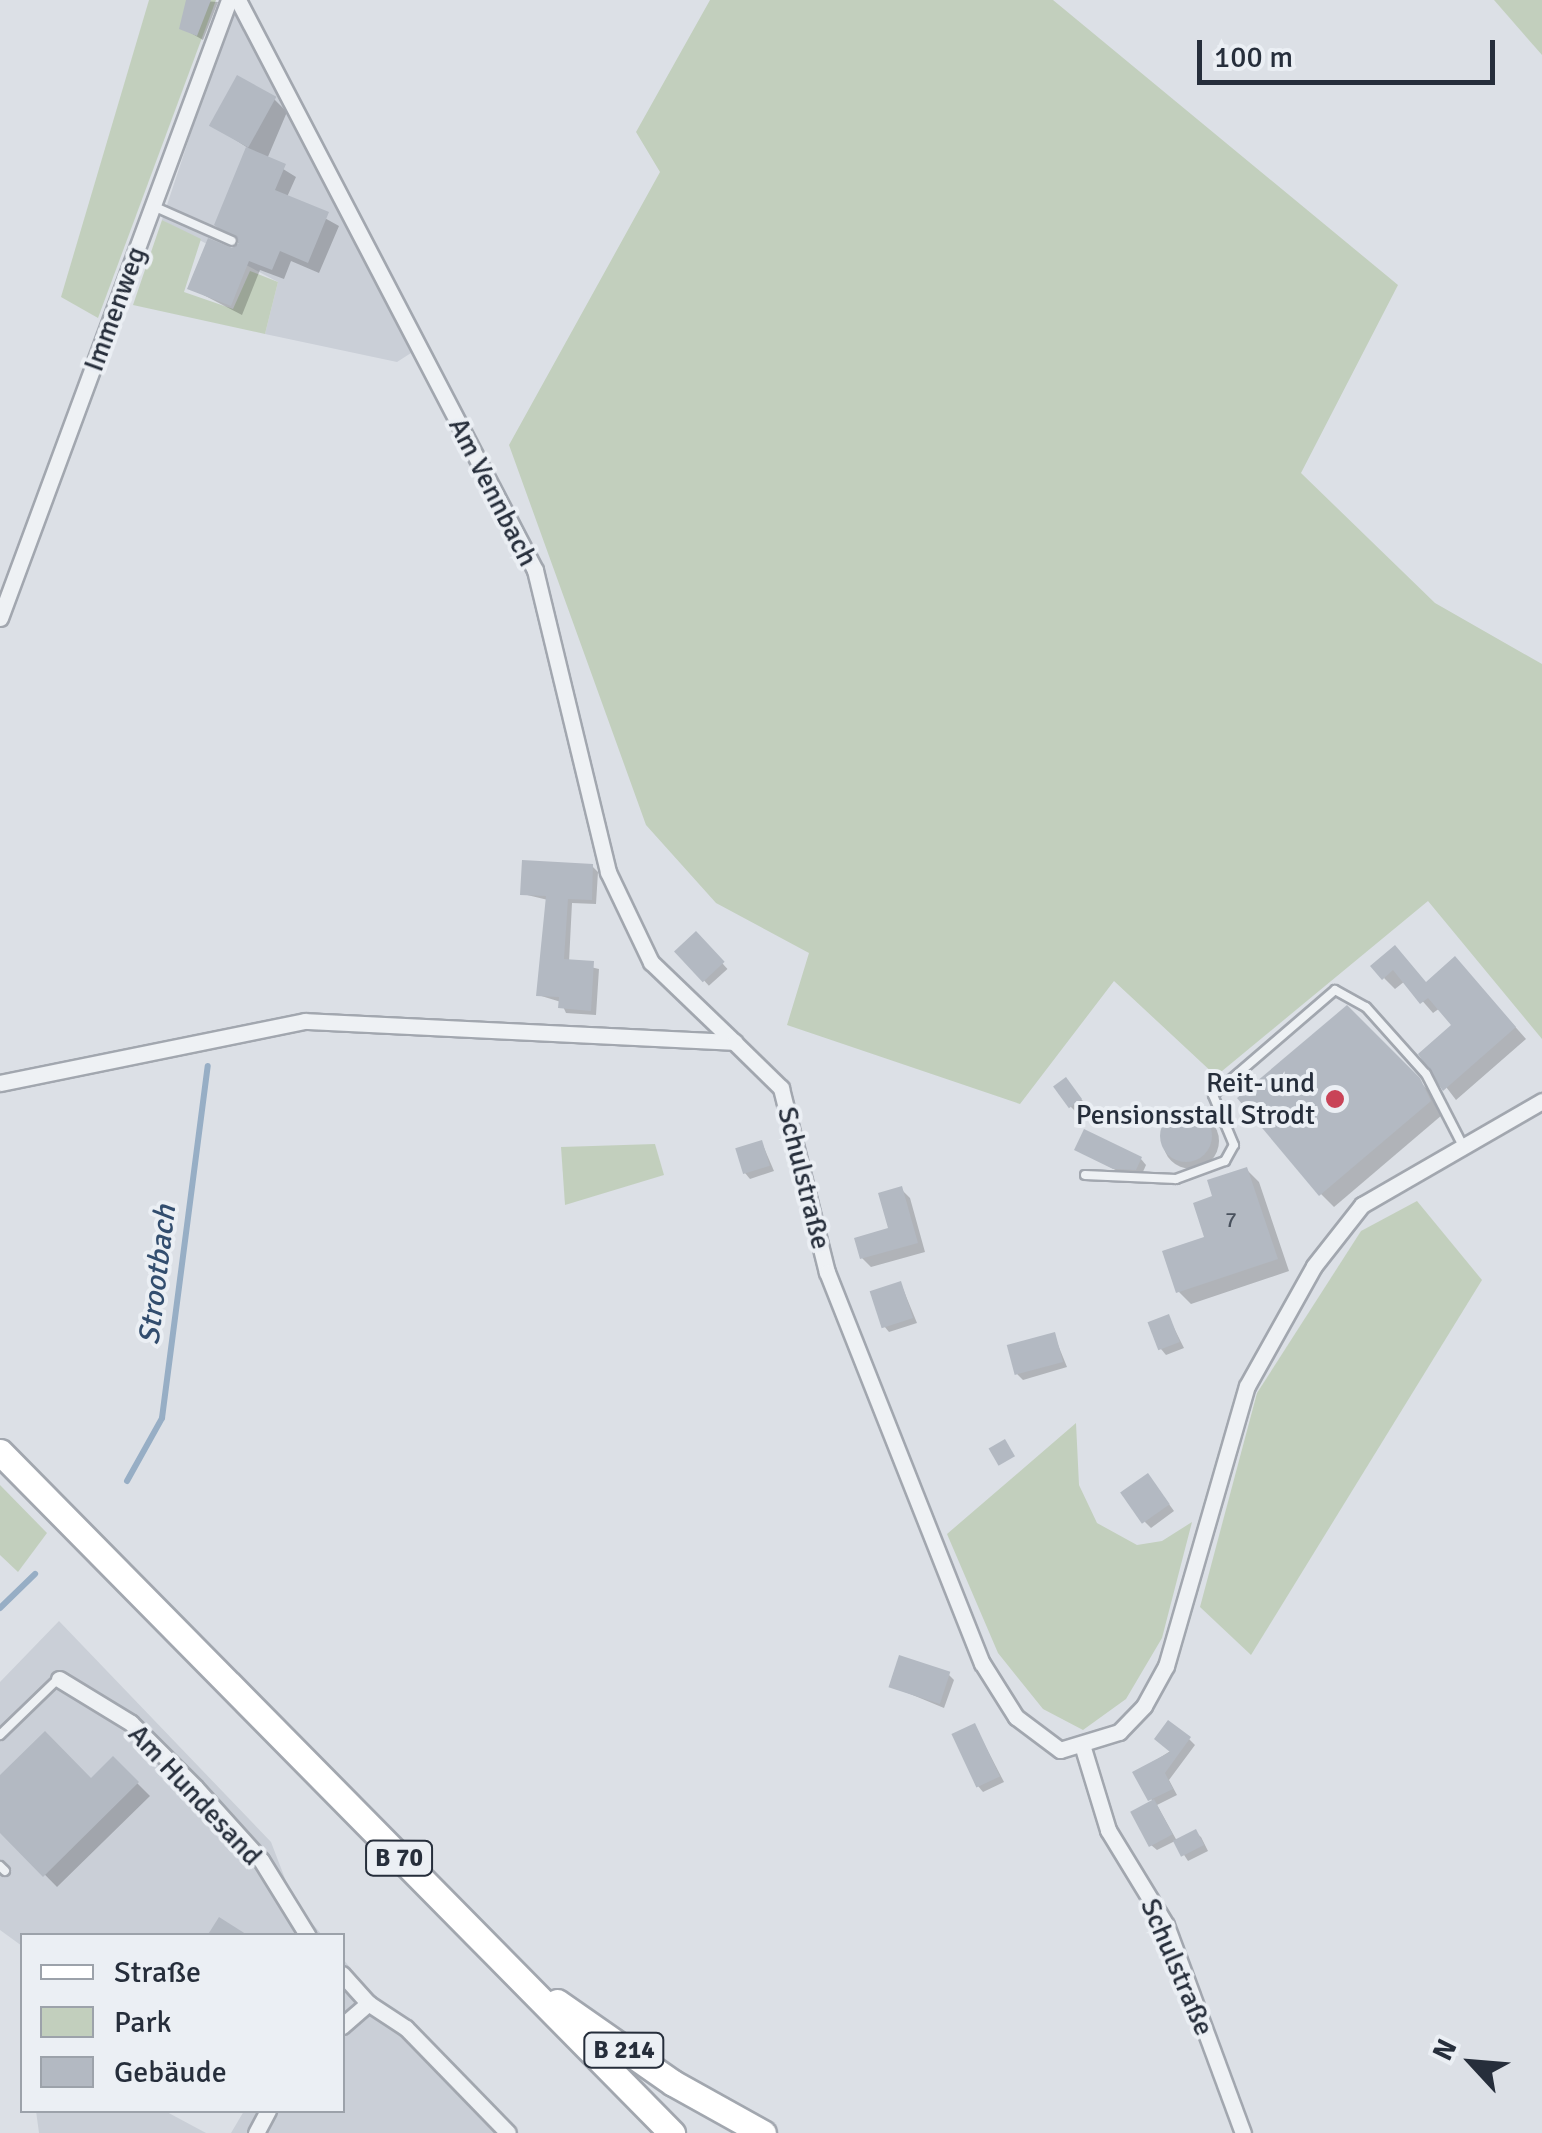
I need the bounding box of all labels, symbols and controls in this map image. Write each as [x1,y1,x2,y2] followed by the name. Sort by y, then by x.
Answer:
[1202,20,1500,82] scale bar
[1214,39,1293,76] text: 100 m
[77,242,153,376] street label: Immenweg
[441,412,545,572] street label: Am Vennbach
[1076,1066,1315,1132] place label: Reit- und Pensionsstall Strodt
[1324,1088,1346,1110] marker: Reit- und Pensionsstall Strodt
[770,1103,838,1253] street label: Schulstraße
[132,1203,184,1347] water label: Strootbach
[1225,1207,1237,1233] house number: 7
[121,1718,269,1872] street label: Am Hundesand
[364,1838,434,1878] road number: B 70
[1133,1893,1221,2041] street label: Schulstraße
[20,1933,345,2113] legend
[114,1954,201,1991] text: Straße
[114,2004,172,2041] text: Park
[1422,2013,1522,2113] north arrow
[582,2030,666,2070] road number: B 214
[1425,2034,1465,2066] text: N
[114,2054,227,2091] text: Gebäude

